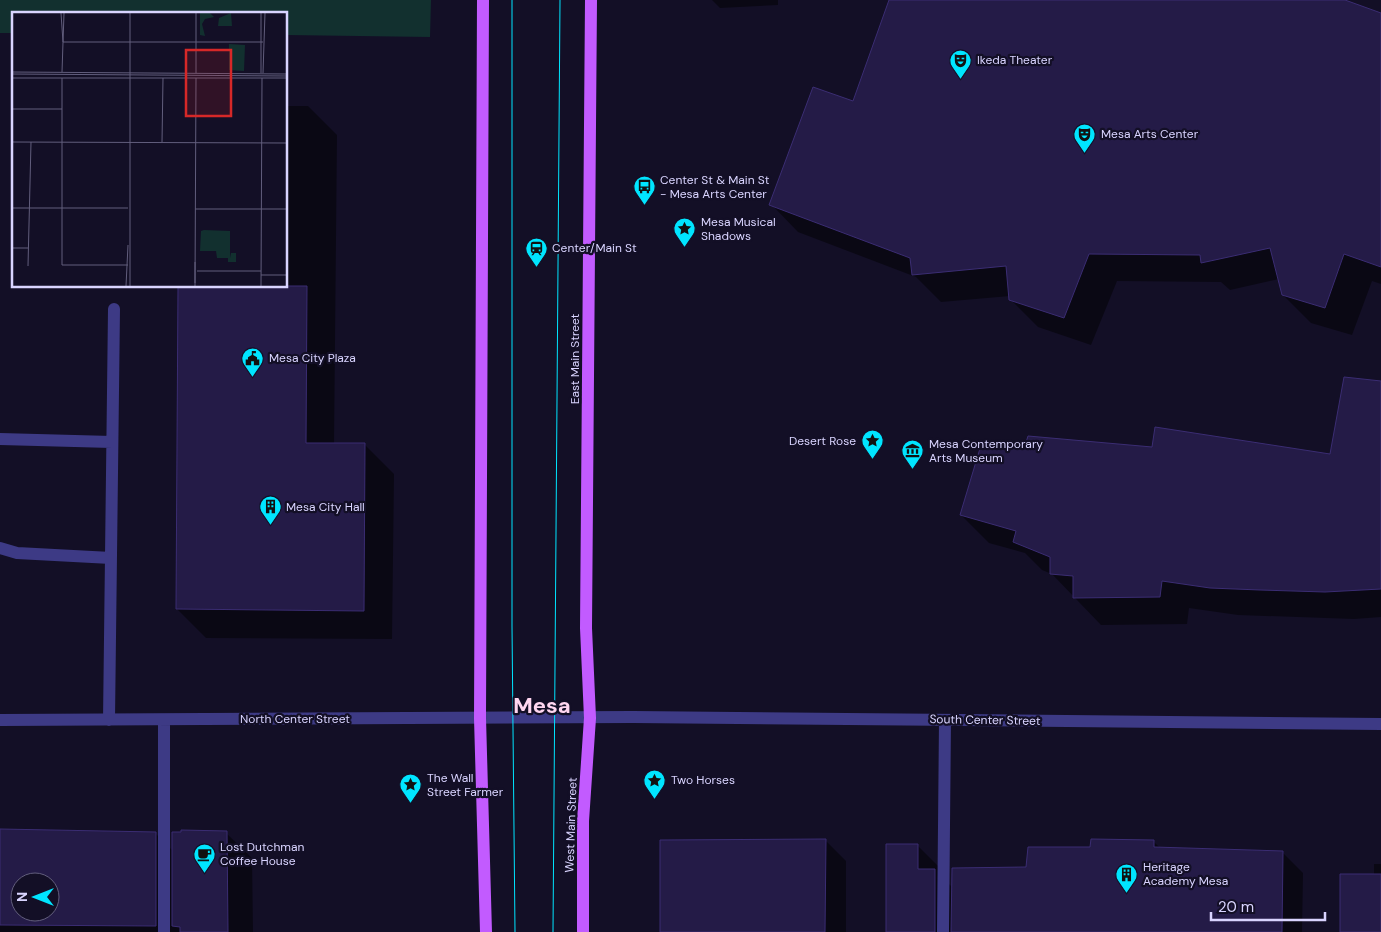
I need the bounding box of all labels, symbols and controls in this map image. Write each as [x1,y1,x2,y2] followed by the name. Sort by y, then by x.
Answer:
[12,12,288,288] inset map
[949,48,973,79] theatre icon: Ikeda Theater
[977,52,1053,68] place label: Ikeda Theater
[1073,122,1097,153] theatre icon: Mesa Arts Center
[1101,126,1199,142] place label: Mesa Arts Center
[660,172,770,202] place label: Center St & Main St - Mesa Arts Center
[632,175,656,206] bus stop icon: Center St & Main St - Mesa Arts Center
[701,214,776,244] place label: Mesa Musical Shadows
[673,217,697,248] place icon: Mesa Musical Shadows
[524,236,548,267] station icon: Center/Main St
[552,240,637,256] place label: Center/Main St
[567,313,583,404] street label: East Main Street
[241,346,265,377] public building icon: Mesa City Plaza
[269,350,356,366] place label: Mesa City Plaza
[860,429,884,460] place icon: Desert Rose
[789,433,856,449] place label: Desert Rose
[929,436,1043,466] place label: Mesa Contemporary Arts Museum
[901,439,925,470] museum icon: Mesa Contemporary Arts Museum
[258,495,282,526] building icon: Mesa City Hall
[286,499,365,515] place label: Mesa City Hall
[513,691,571,720] district label: Mesa
[240,711,350,727] street label: North Center Street
[929,711,1041,729] street label: South Center Street
[643,768,667,799] place icon: Two Horses
[427,770,504,800] place label: The Wall Street Farmer
[671,772,735,788] place label: Two Horses
[399,773,423,804] place icon: The Wall Street Farmer
[561,777,581,873] street label: West Main Street
[220,839,304,869] place label: Lost Dutchman Coffee House
[192,842,216,873] cafe icon: Lost Dutchman Coffee House
[1143,859,1228,889] place label: Heritage Academy Mesa
[1115,862,1139,893] building icon: Heritage Academy Mesa
[10,872,60,922] north arrow
[1211,890,1325,922] scale bar
[13,892,31,902] text: N
[1218,897,1254,917] text: 20 m

